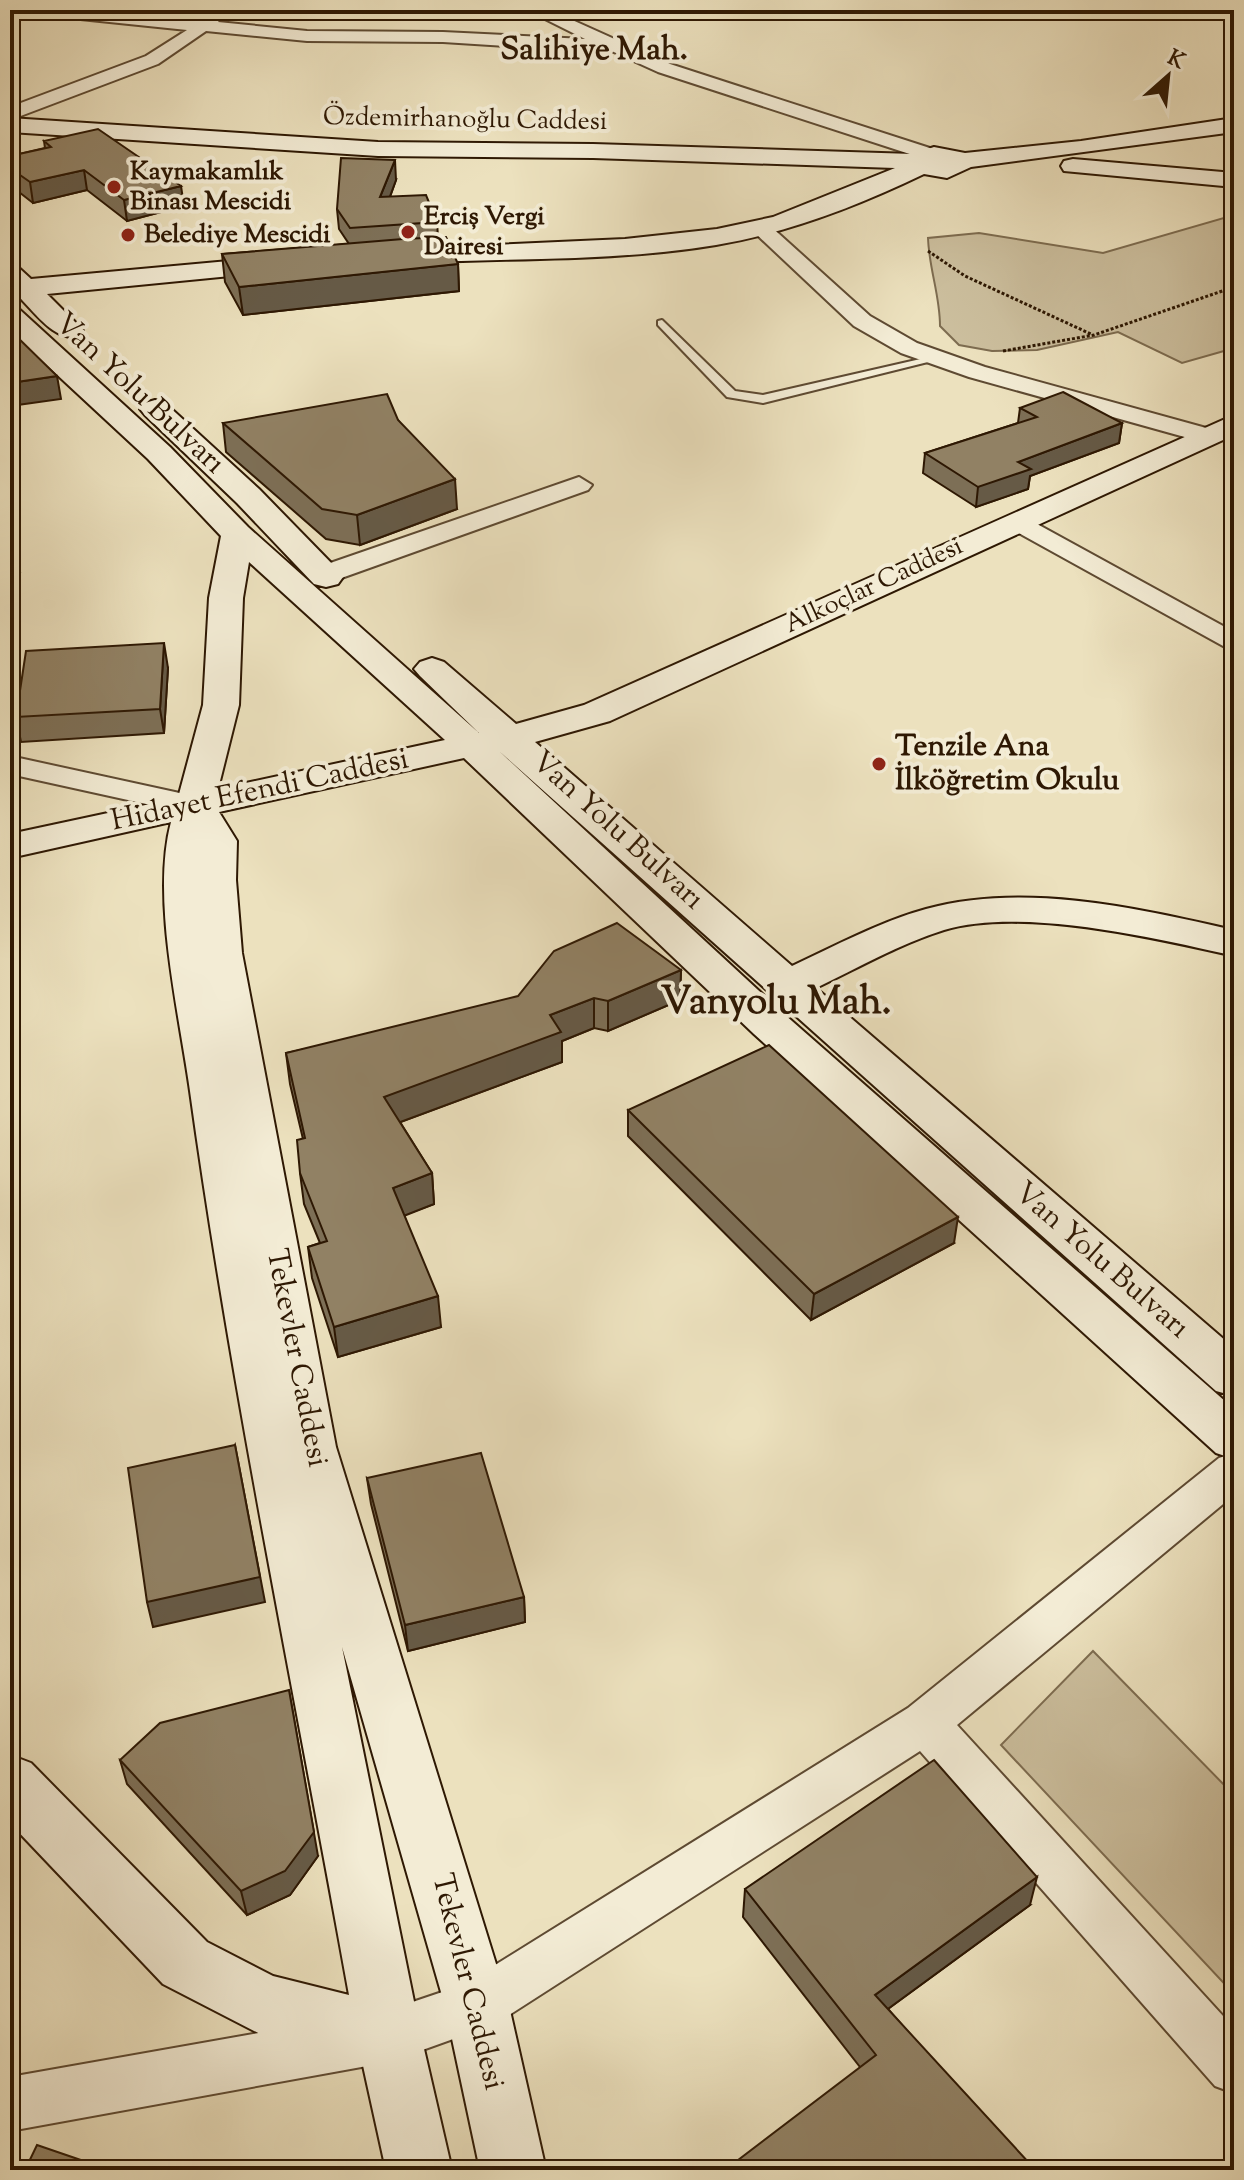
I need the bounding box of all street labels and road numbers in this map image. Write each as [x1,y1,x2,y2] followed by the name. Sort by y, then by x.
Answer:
[322,99,608,141] street label: Özdemirhanoğlu Caddesi
[44,303,234,485] street label: Van Yolu Bulvarı
[779,528,969,644] street label: Alkoçlar Caddesi
[107,738,413,844] street label: Hidayet Efendi Caddesi
[521,741,713,921] street label: Van Yolu Bulvarı
[1004,1173,1198,1349] street label: Van Yolu Bulvarı
[254,1245,338,1471] street label: Tekevler Caddesi
[419,1869,515,2095] street label: Tekevler Caddesi

